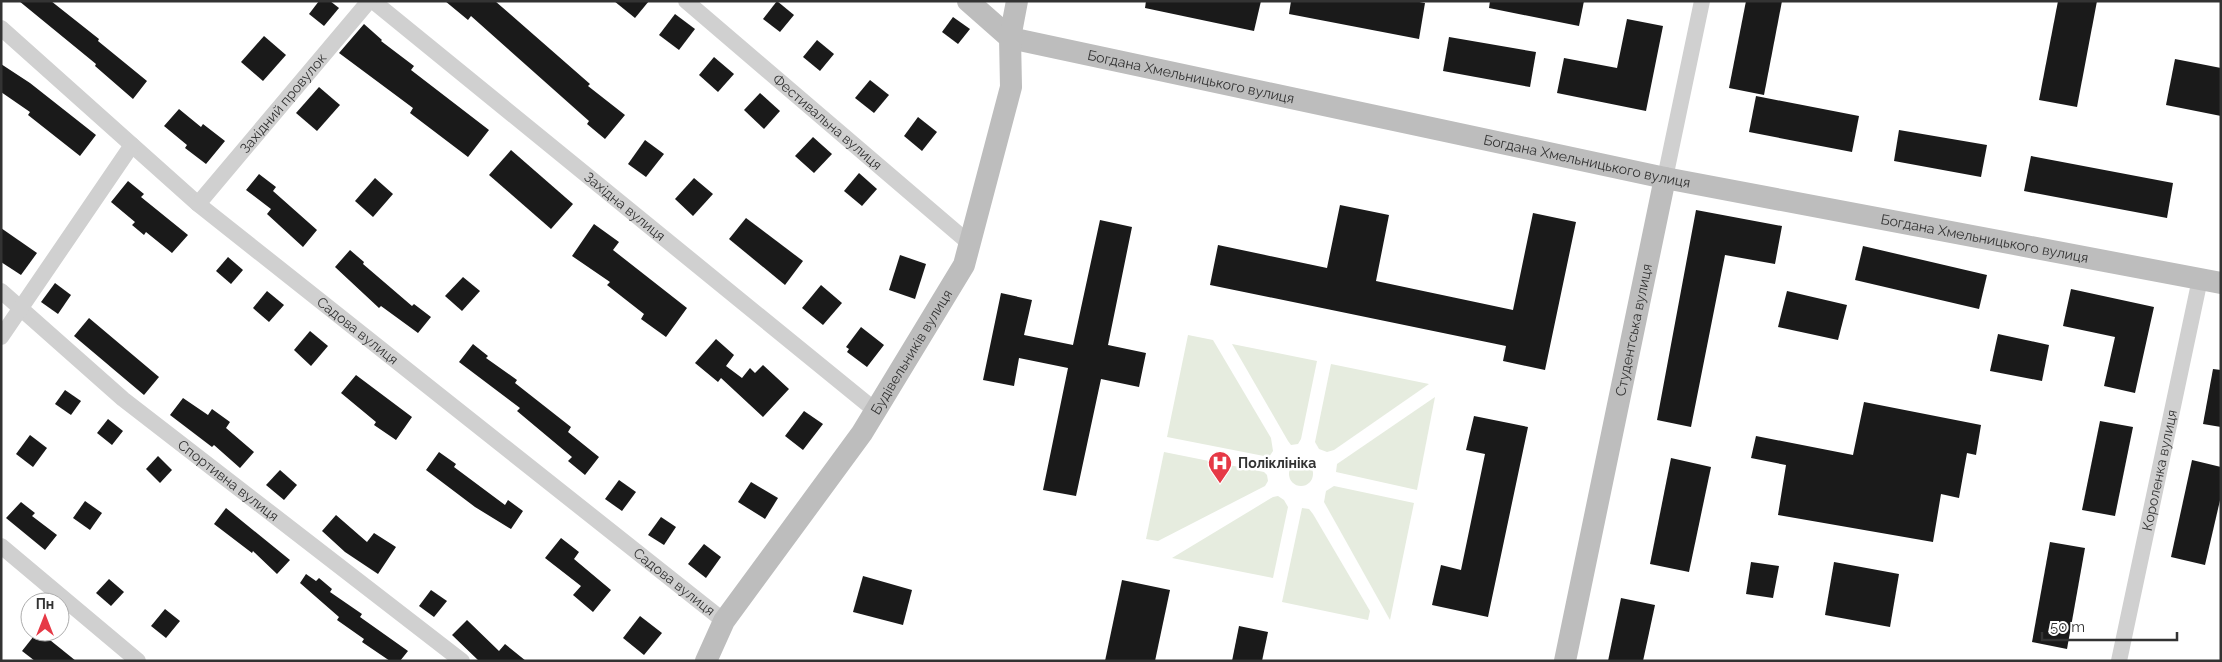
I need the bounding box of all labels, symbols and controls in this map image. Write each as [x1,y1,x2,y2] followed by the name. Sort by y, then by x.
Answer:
[1086,47,1296,107] street label: Богдана Хмельницького вулиця
[236,50,330,156] street label: Західний провулок
[770,71,885,173] street label: Фестивальна вулиця
[1482,131,1692,191] street label: Богдана Хмельницького вулиця
[581,169,669,244] street label: Західна вулиця
[1879,211,2090,266] street label: Богдана Хмельницького вулиця
[1612,262,1655,398] street label: Студентська вулиця
[867,287,955,417] street label: Будівельників вулиця
[314,294,402,368] street label: Садова вулиця
[2139,408,2180,532] street label: Короленка вулиця
[175,436,282,524] street label: Спортивна вулиця
[1207,450,1233,484] hospital icon: Поліклініка
[1238,455,1316,471] place label: Поліклініка
[630,545,718,619] street label: Садова вулиця
[20,592,70,642] north arrow
[36,596,54,612] text: Пн
[2042,610,2177,642] scale bar
[2050,618,2085,636] text: 50 m

